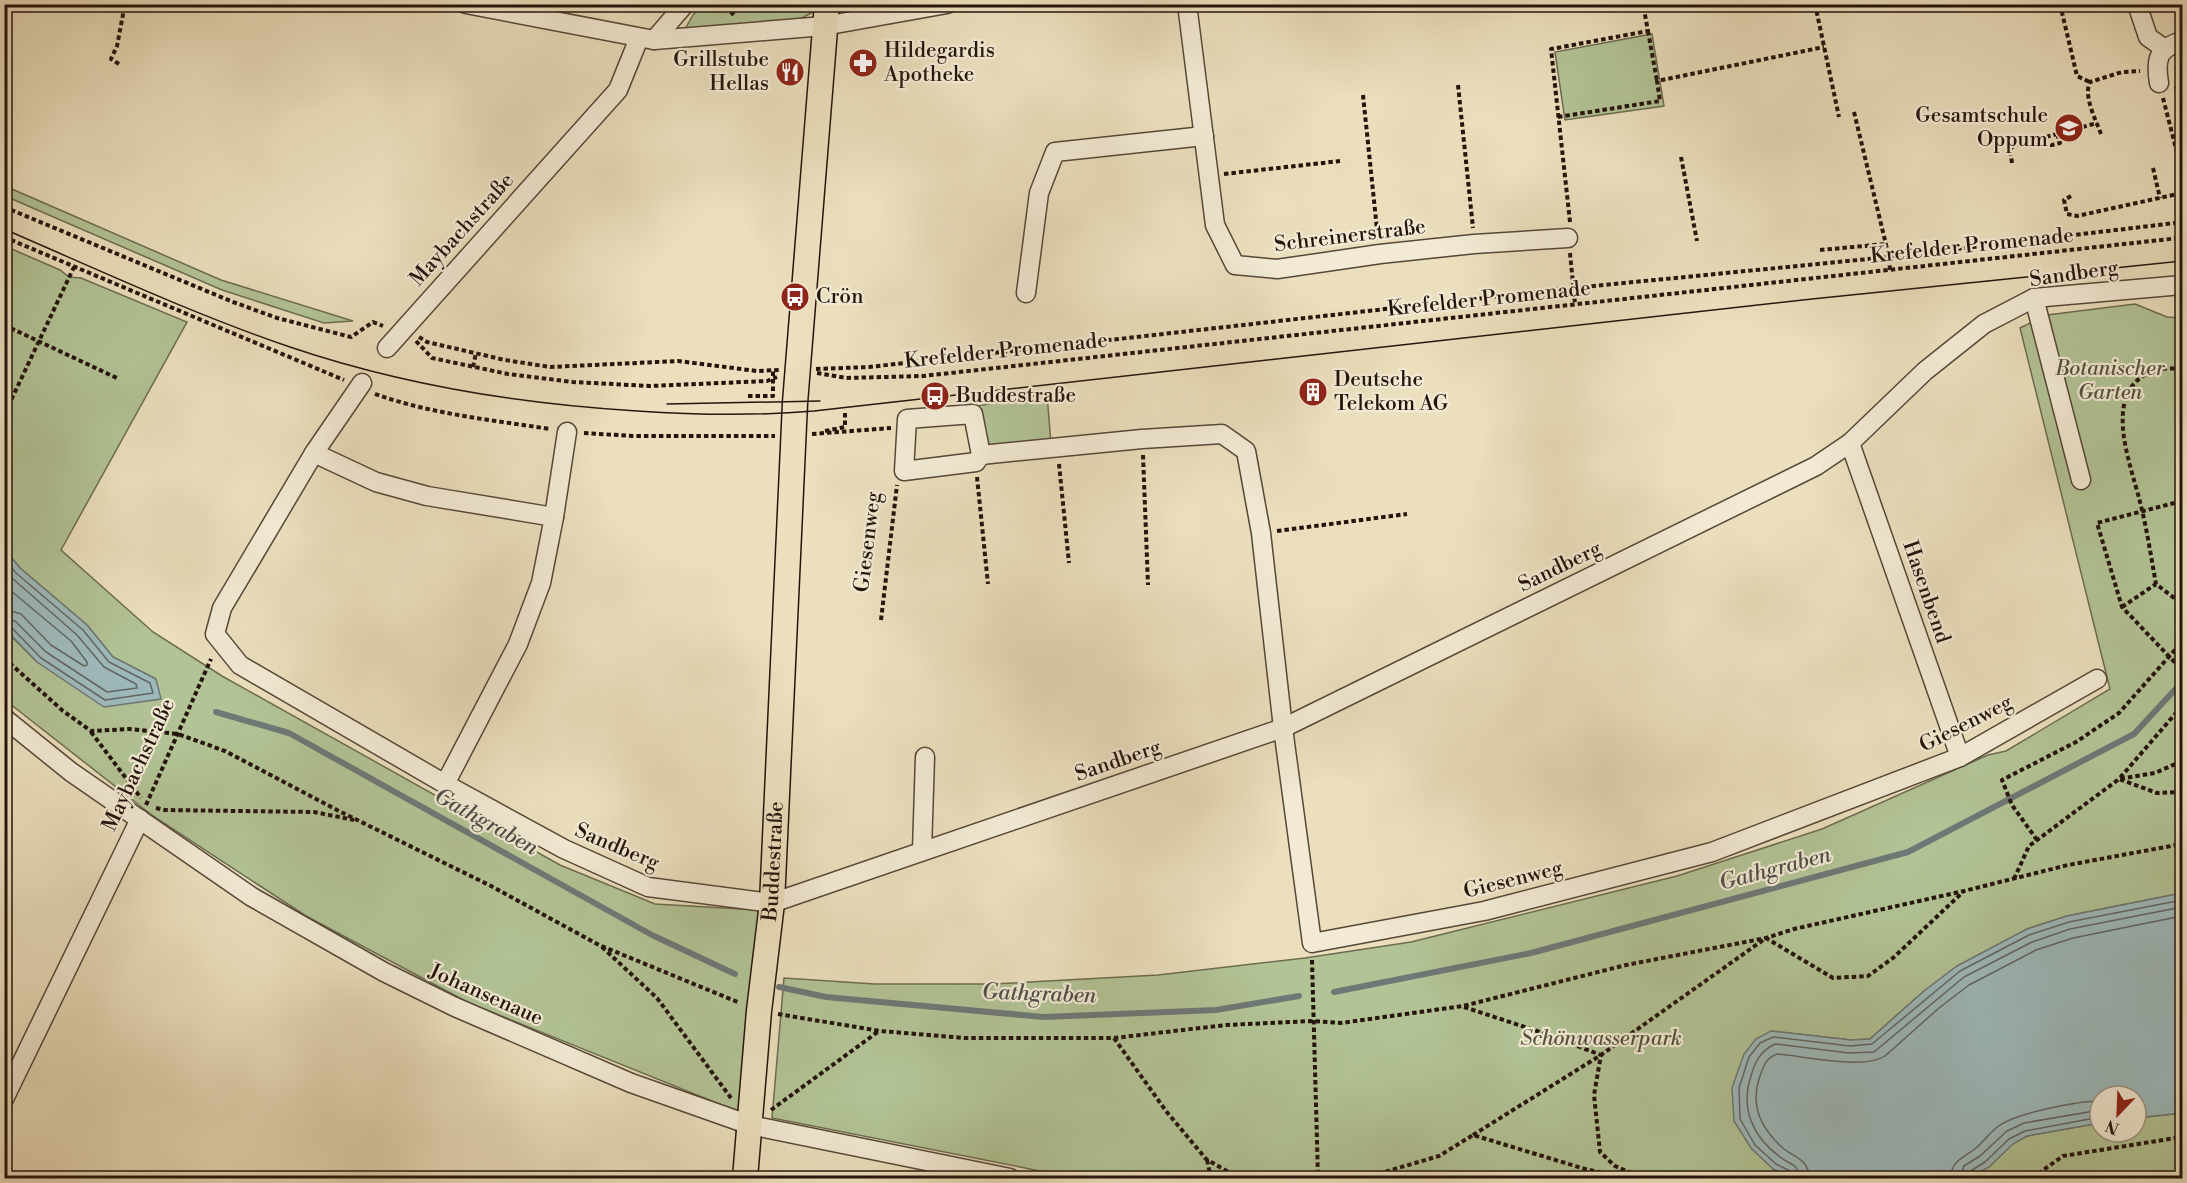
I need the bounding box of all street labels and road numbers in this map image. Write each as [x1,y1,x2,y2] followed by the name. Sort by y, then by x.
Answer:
[404,168,520,292] street label: Maybachstraße
[1273,214,1427,258] street label: Schreinerstraße
[1869,222,2075,270] street label: Krefelder Promenade
[2028,255,2120,293] street label: Sandberg
[1386,275,1592,323] street label: Krefelder Promenade
[903,327,1109,375] street label: Krefelder Promenade
[849,490,887,594] street label: Giesenweg
[1514,536,1606,598] street label: Sandberg
[1896,537,1956,647] street label: Hasenbend
[1915,689,2017,759] street label: Giesenweg
[97,694,181,836] street label: Maybachstraße
[1071,734,1165,788] street label: Sandberg
[757,801,790,924] street label: Buddestraße
[571,818,663,876] street label: Sandberg
[1461,855,1565,905] street label: Giesenweg
[424,958,547,1032] street label: Johansenaue

